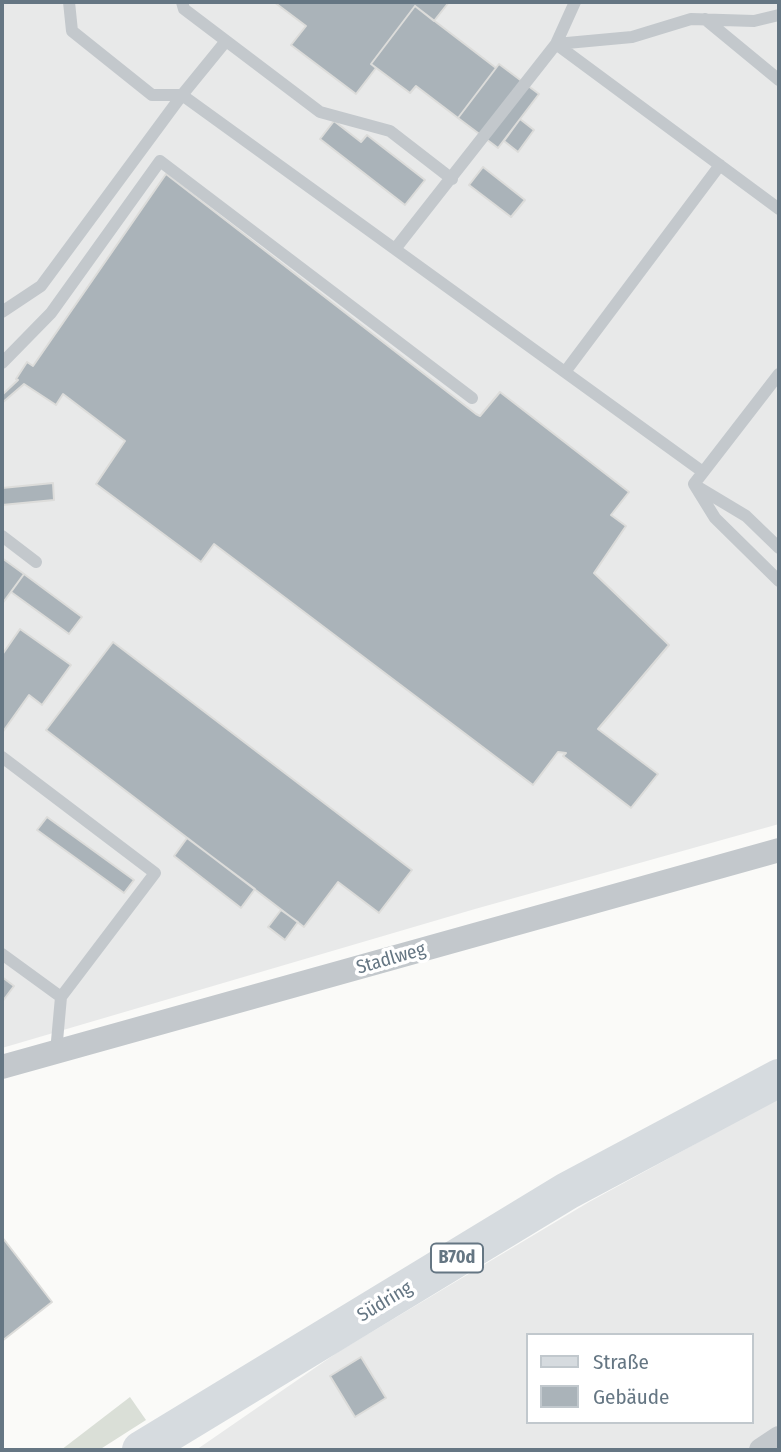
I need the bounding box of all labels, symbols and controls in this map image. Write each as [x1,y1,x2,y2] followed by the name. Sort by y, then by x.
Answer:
[354,938,428,980] street label: Stadlweg
[431,1244,483,1273] road number: B70d
[353,1277,417,1327] street label: Südring
[526,1333,753,1424] legend
[593,1349,649,1375] text: Straße
[593,1384,669,1410] text: Gebäude

